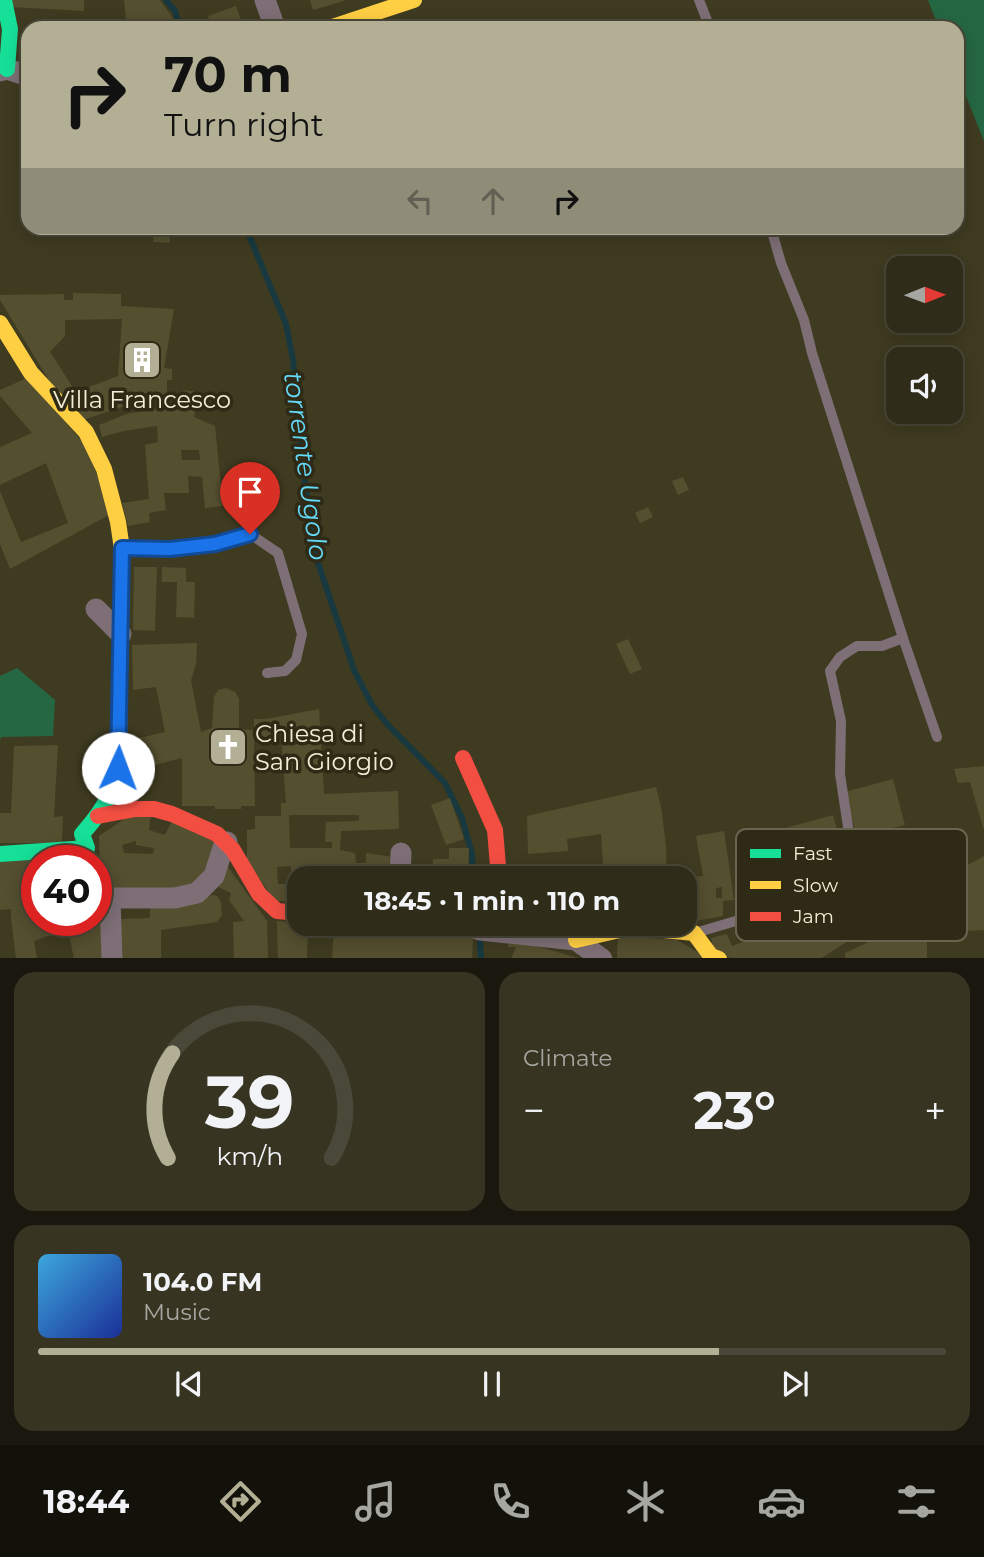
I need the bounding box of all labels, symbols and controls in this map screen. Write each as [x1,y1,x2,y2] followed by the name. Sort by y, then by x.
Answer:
[164,45,292,104] text: 70 m
[49,49,140,140] icon: right
[164,105,324,144] text: Turn right
[401,182,439,220] icon: left
[474,182,512,220] icon: ahead
[547,182,585,220] icon: right
[886,256,962,332] north arrow
[886,256,963,424] map controls
[121,339,163,381] building icon: Villa Francesco
[886,347,963,424] button: sound
[277,370,335,562] water label: torrente Ugolo
[53,385,231,414] place label: Villa Francesco
[220,462,280,534] pin
[231,473,269,511] icon: arrive
[255,719,394,776] place label: Chiesa di San Giorgio
[207,726,249,768] church icon: Chiesa di San Giorgio
[81,731,155,805] position arrow
[736,829,967,941] legend
[793,842,833,865] text: Fast
[21,845,112,936] speed limit sign: 40
[793,874,838,897] text: Slow
[364,885,620,917] text: 18:45 · 1 min · 110 m
[792,905,834,928] text: Jam
[523,1044,612,1072] text: Climate
[204,1058,294,1146] text: 39
[693,1079,776,1142] text: 23°
[523,1087,545,1134] text: −
[924,1087,946,1134] text: +
[216,1140,283,1170] text: km/h
[143,1266,262,1298] text: 104.0 FM
[143,1298,211,1326] text: Music
[170,1365,208,1403] icon: previous
[473,1365,511,1403] icon: pause
[776,1365,814,1403] icon: next
[216,1477,265,1526] icon: directions
[351,1477,400,1526] icon: music
[486,1477,535,1526] icon: phone
[621,1477,670,1526] icon: climate
[757,1477,806,1526] icon: car
[892,1477,941,1526] icon: filters
[43,1482,129,1521] text: 18:44

